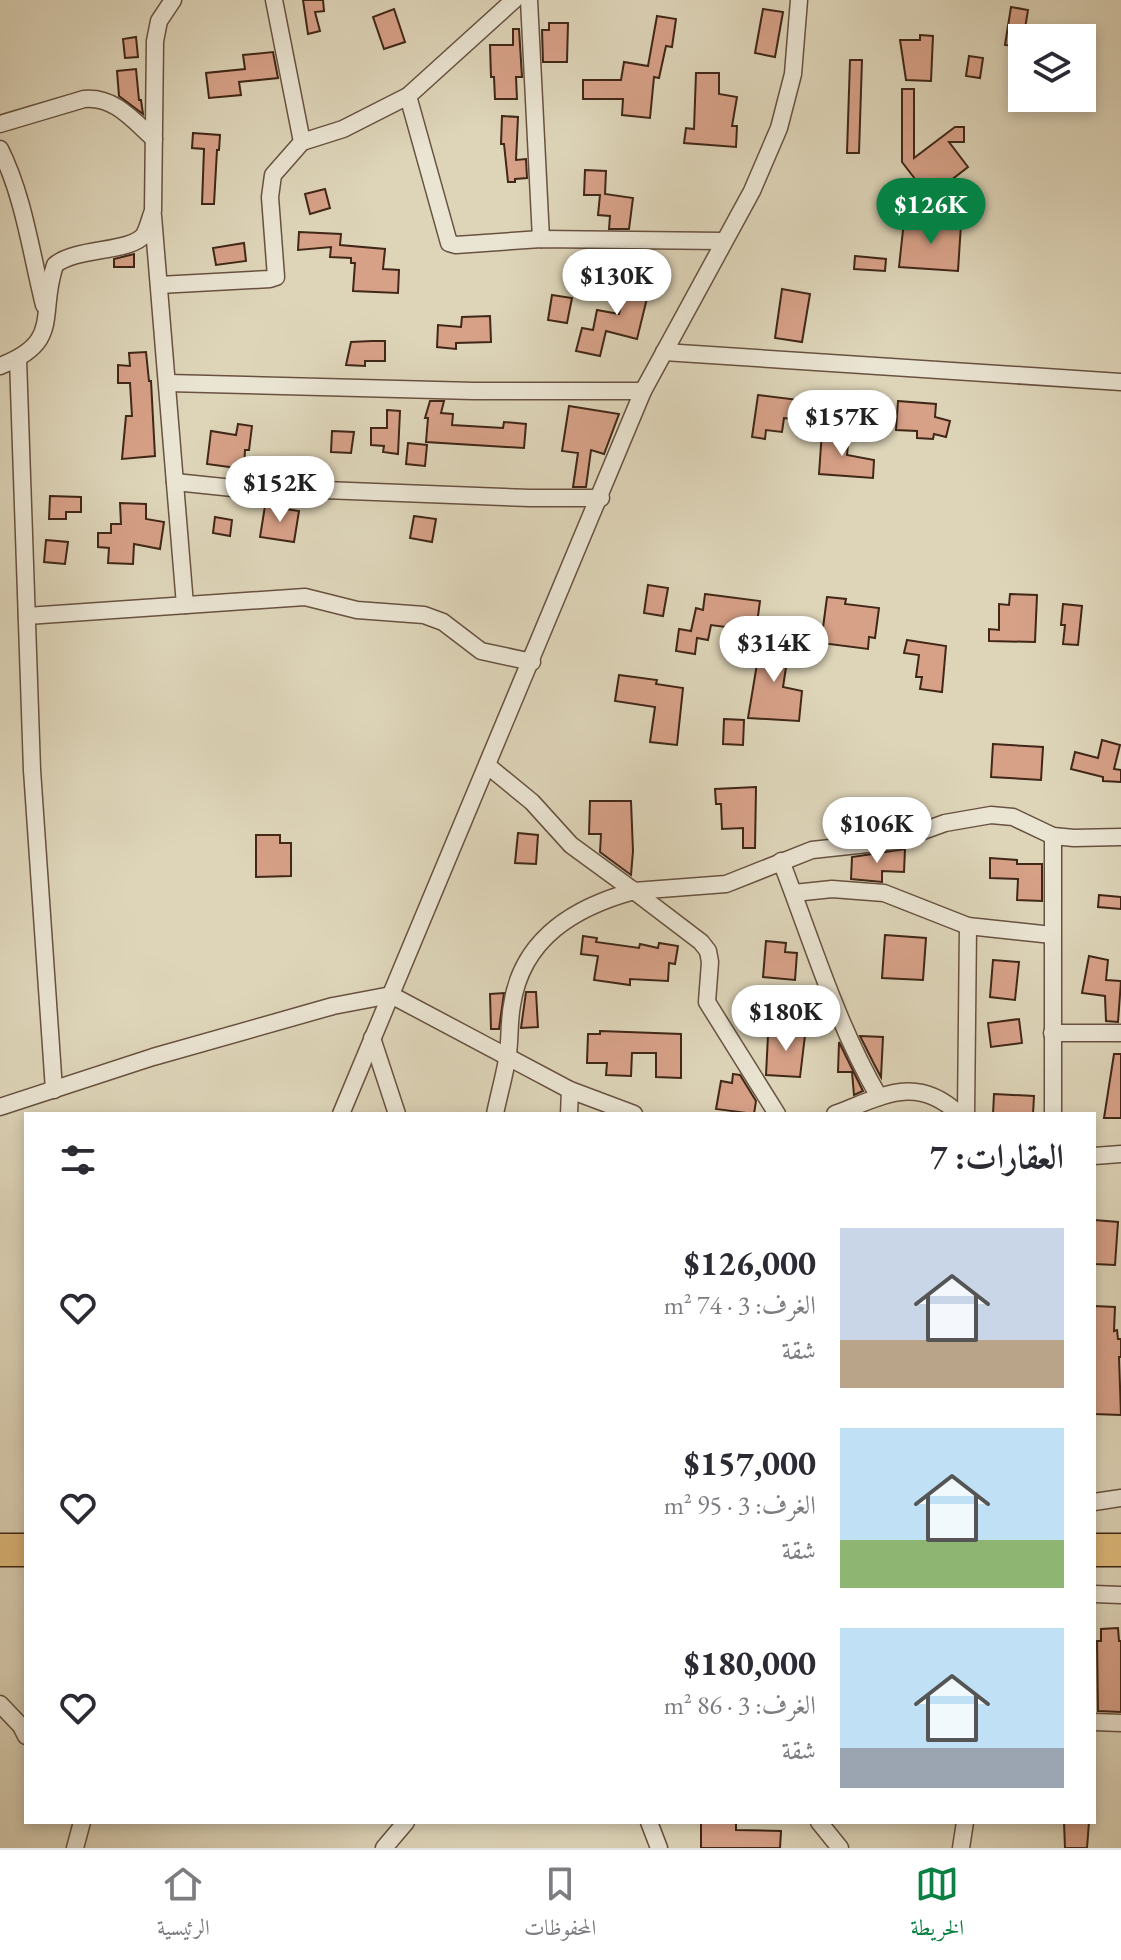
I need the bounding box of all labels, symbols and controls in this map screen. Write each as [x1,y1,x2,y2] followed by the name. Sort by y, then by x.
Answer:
[1008,24,1096,112] map controls
[1008,24,1096,112] button: layers
[875,178,987,246] pin: $126K
[894,187,968,221] text: $126K
[561,249,673,317] pin: $130K
[580,258,654,292] text: $130K
[786,390,898,458] pin: $157K
[805,399,879,433] text: $157K
[224,456,336,524] pin: $152K
[243,465,317,499] text: $152K
[718,616,830,684] pin: $314K
[737,625,811,659] text: $314K
[821,797,933,865] pin: $106K
[840,806,914,840] text: $106K
[730,985,842,1053] pin: $180K
[749,994,823,1028] text: $180K
[930,1134,1064,1178] text: العقارات: 7
[56,1138,100,1182] icon: filters
[684,1241,816,1285] text: $126,000
[904,1260,1000,1356] icon: home
[56,1286,100,1330] icon: heart
[664,1288,816,1322] text: الغرف: 3 · 74 m²
[782,1333,816,1367] text: شقة
[684,1441,816,1485] text: $157,000
[904,1460,1000,1556] icon: home
[56,1486,100,1530] icon: heart
[664,1488,816,1522] text: الغرف: 3 · 95 m²
[782,1533,816,1567] text: شقة
[684,1641,816,1685] text: $180,000
[904,1660,1000,1756] icon: home
[56,1686,100,1730] icon: heart
[664,1688,816,1722] text: الغرف: 3 · 86 m²
[782,1733,816,1767] text: شقة
[157,1862,210,1949] tab: الرئيسية
[524,1862,596,1949] tab: المحفوظات
[910,1862,964,1949] tab: الخريطة

